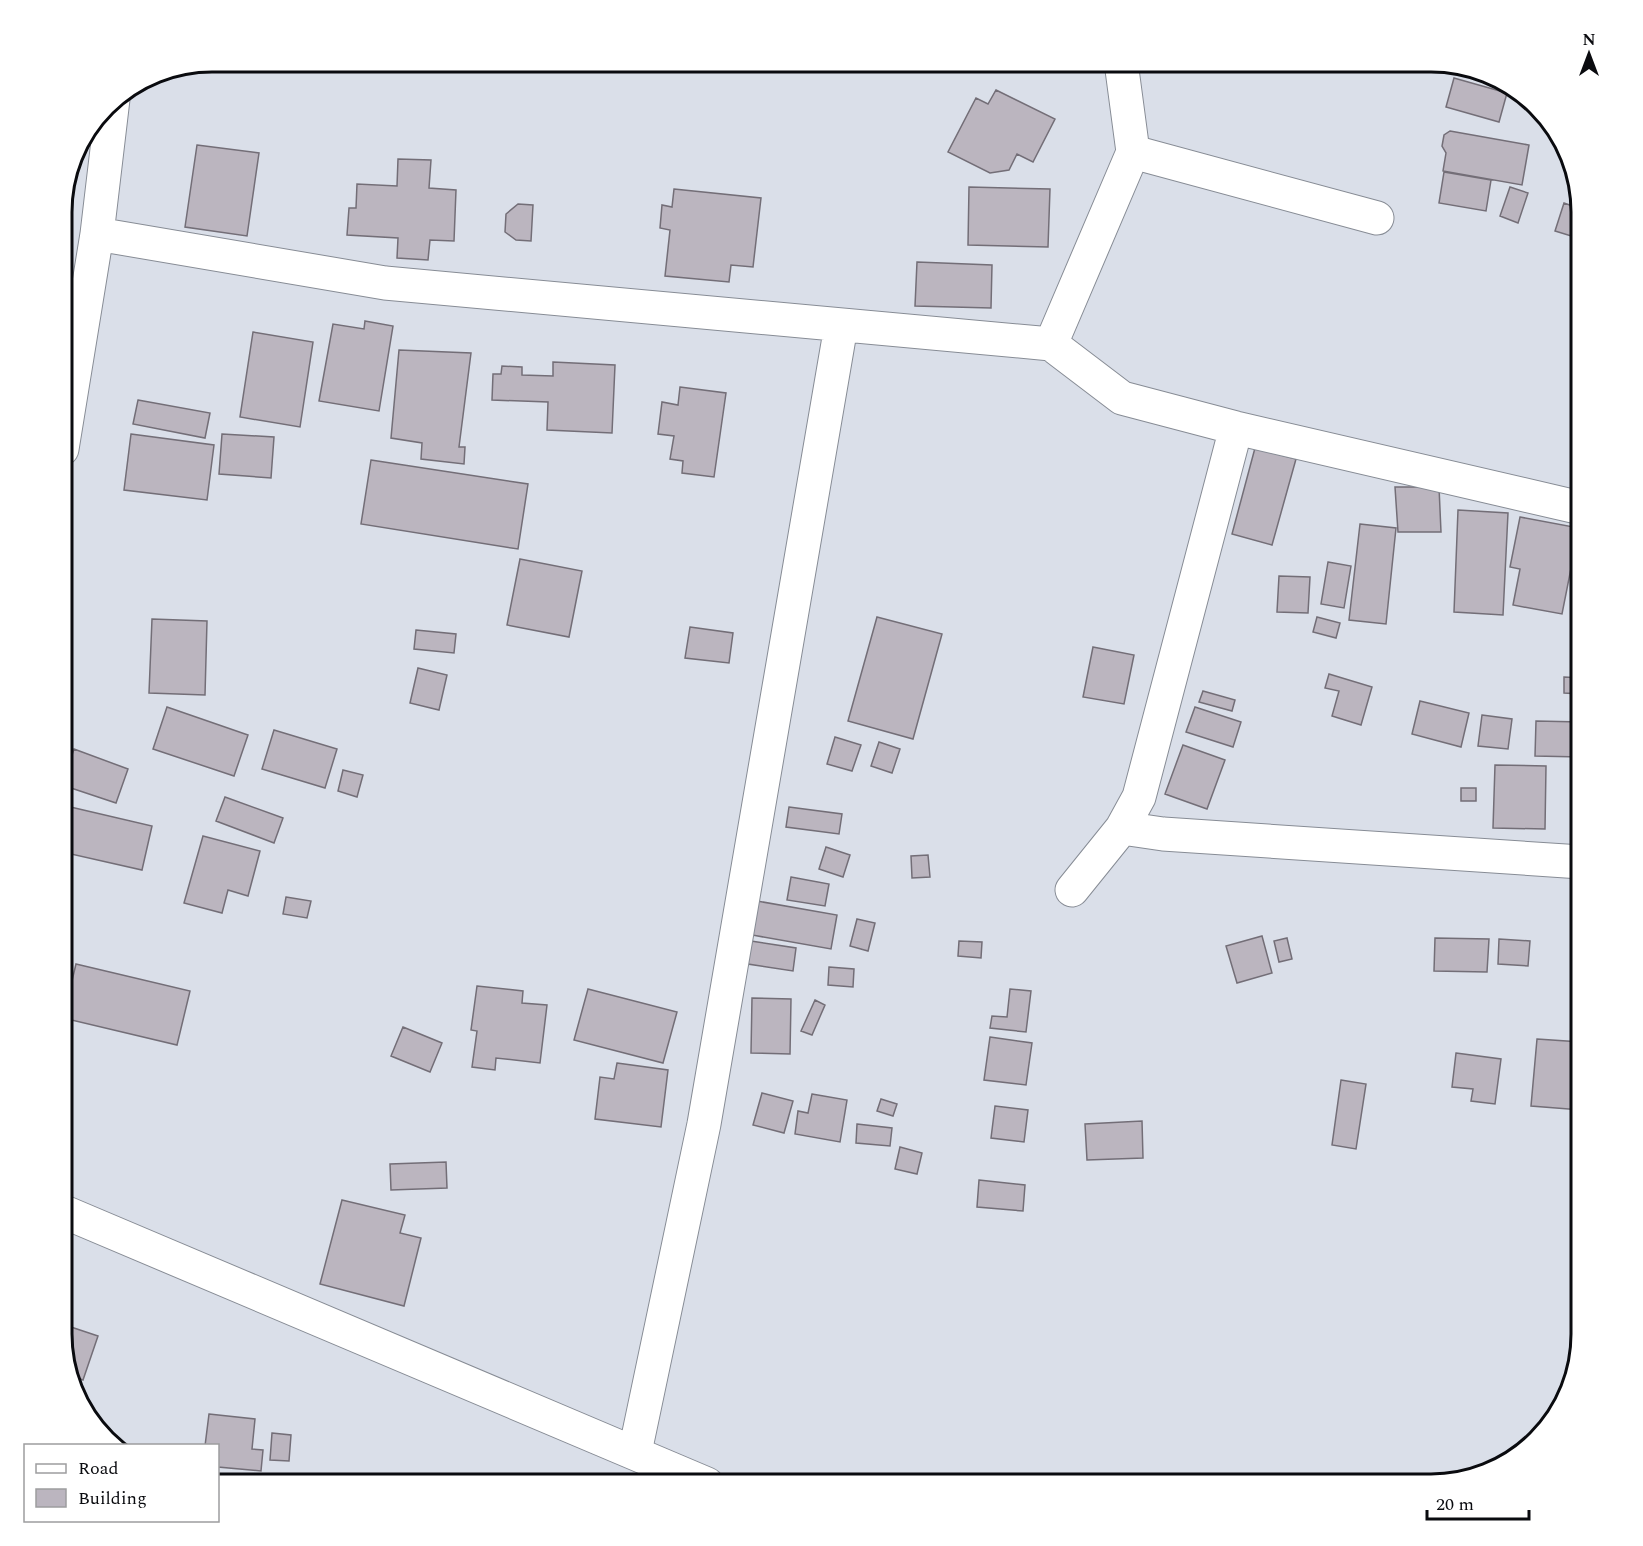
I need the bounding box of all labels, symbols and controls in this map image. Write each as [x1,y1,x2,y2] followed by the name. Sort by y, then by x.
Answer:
[1559,24,1619,84] north arrow
[1582,28,1596,52] text: N
[24,1444,219,1522] legend
[78,1455,119,1482] text: Road
[1427,1483,1529,1521] scale bar
[78,1485,147,1512] text: Building
[1436,1491,1474,1518] text: 20 m

